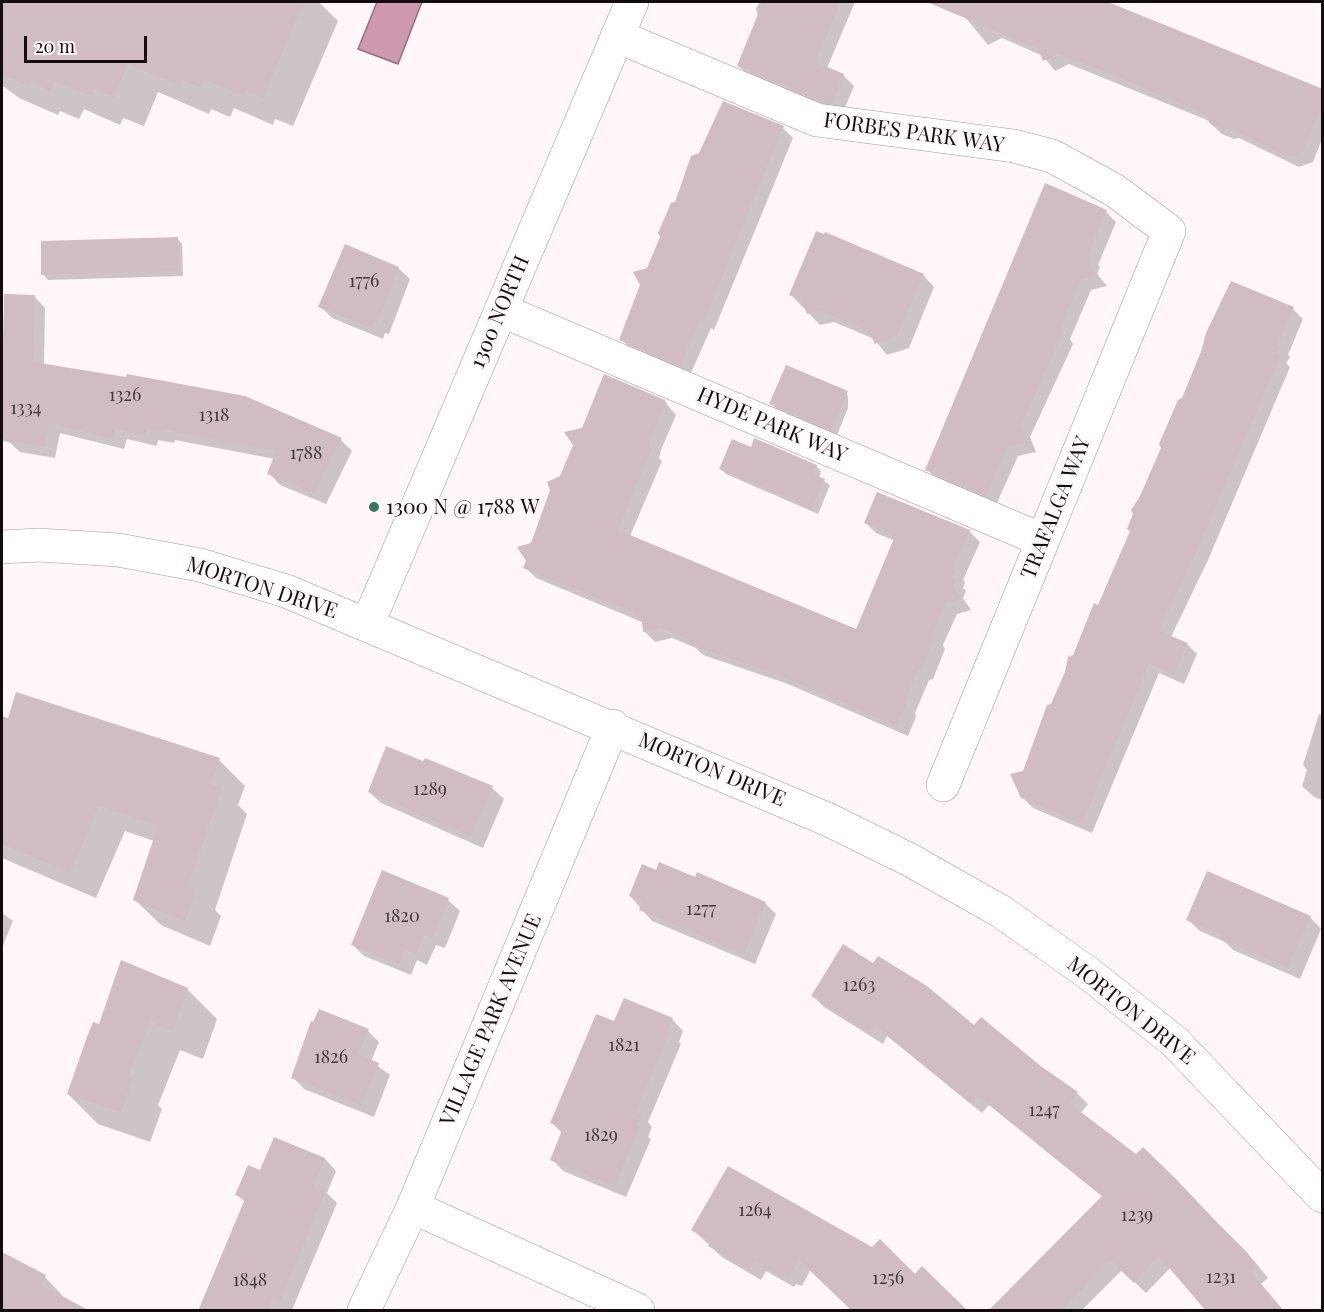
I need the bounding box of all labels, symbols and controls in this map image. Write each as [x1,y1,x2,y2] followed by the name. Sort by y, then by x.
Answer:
[27,24,150,62] scale bar
[35,34,75,58] text: 20 m
[822,108,1006,158] street label: FORBES PARK WAY
[465,252,535,372] street label: 1300 NORTH
[349,270,379,292] house number: 1776
[693,382,851,468] street label: HYDE PARK WAY
[109,384,141,406] house number: 1326
[10,397,42,419] house number: 1334
[199,404,229,426] house number: 1318
[1016,433,1096,583] street label: TRAFALGA WAY
[290,442,322,464] house number: 1788
[386,494,539,520] place label: 1300 N @ 1788 W
[367,500,381,514] marker: 1300 N @ 1788 W
[183,552,341,624] street label: MORTON DRIVE
[635,728,789,812] street label: MORTON DRIVE
[413,778,447,800] house number: 1289
[686,898,716,920] house number: 1277
[384,905,420,927] house number: 1820
[435,910,547,1130] street label: VILLAGE PARK AVENUE
[1062,952,1200,1070] street label: MORTON DRIVE
[843,974,875,996] house number: 1263
[608,1034,640,1056] house number: 1821
[314,1046,348,1068] house number: 1826
[1028,1099,1060,1121] house number: 1247
[584,1124,618,1146] house number: 1829
[738,1199,772,1221] house number: 1264
[1121,1204,1153,1226] house number: 1239
[1206,1266,1236,1288] house number: 1231
[872,1267,904,1289] house number: 1256
[233,1269,267,1291] house number: 1848

